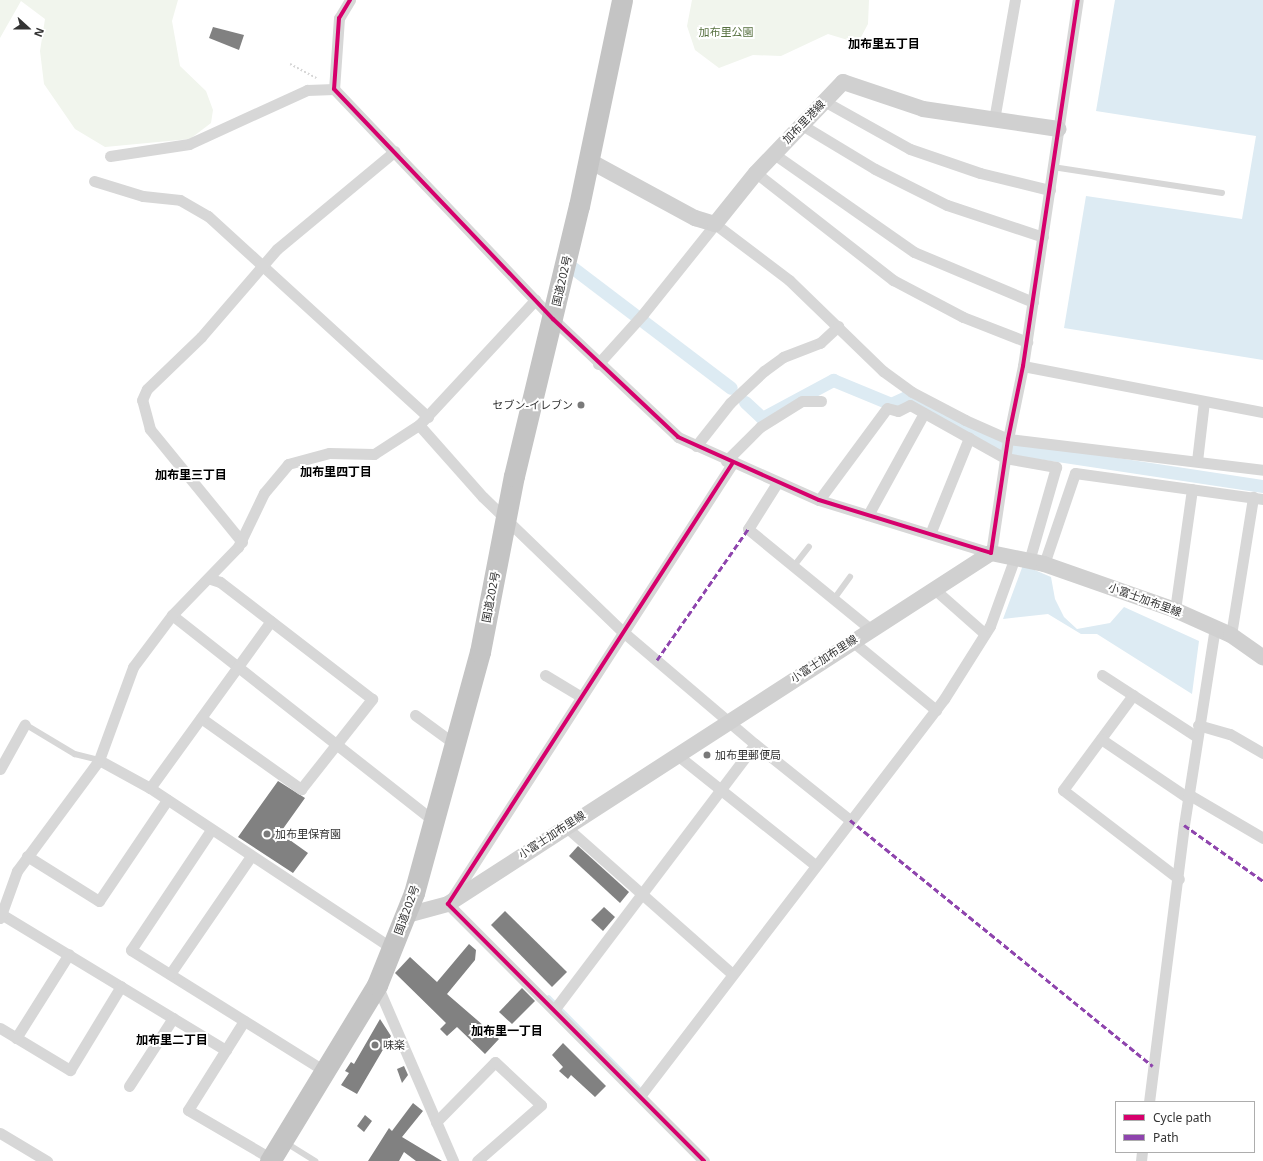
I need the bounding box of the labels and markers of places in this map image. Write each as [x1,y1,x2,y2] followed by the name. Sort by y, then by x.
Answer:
[492,398,573,412] place label: セブン-イレブン
[576,400,586,410] marker: セブン-イレブン
[715,748,781,762] place label: 加布里郵便局
[702,750,712,760] marker: 加布里郵便局
[275,827,341,841] place label: 加布里保育園
[262,829,272,839] marker: 加布里保育園
[383,1038,405,1052] place label: 味楽
[370,1040,380,1050] marker: 味楽

